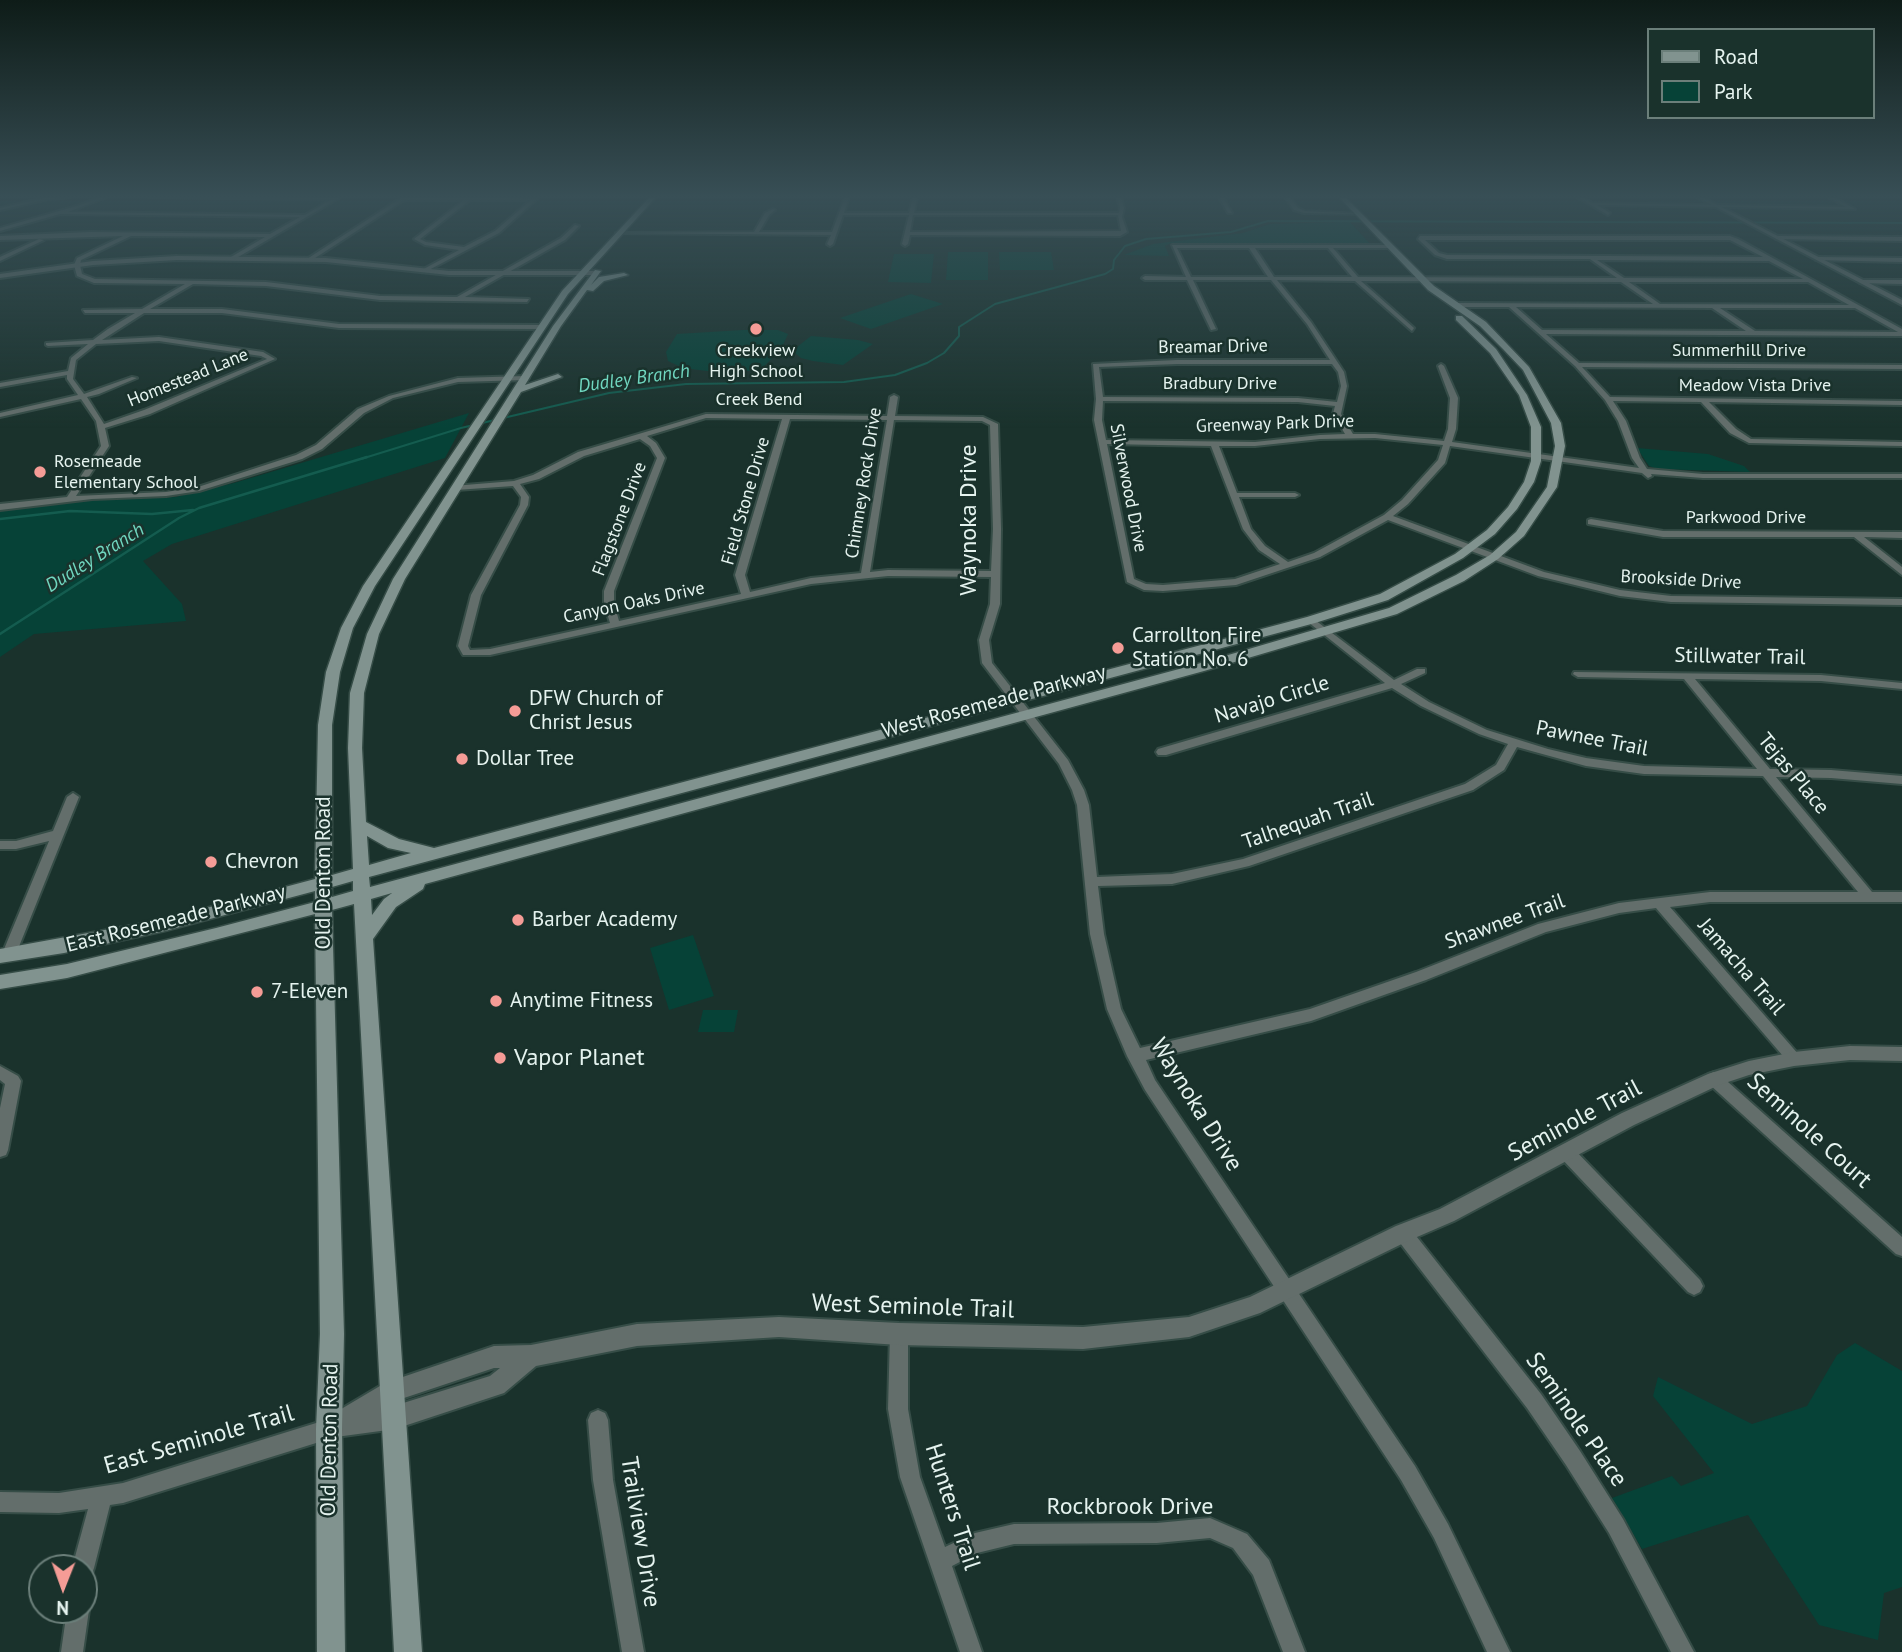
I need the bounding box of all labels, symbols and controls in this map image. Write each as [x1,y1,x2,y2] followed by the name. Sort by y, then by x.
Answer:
[1646,28,1874,119] legend
[1714,43,1758,70] text: Road
[1714,78,1753,105] text: Park
[748,321,764,337] marker: Creekview High School
[1158,335,1268,359] street label: Breamar Drive
[709,340,803,382] place label: Creekview High School
[1672,340,1806,362] street label: Summerhill Drive
[124,344,252,412] street label: Homestead Lane
[577,360,691,398] water label: Dudley Branch
[1163,373,1277,395] street label: Bradbury Drive
[1679,375,1831,397] street label: Meadow Vista Drive
[716,389,802,411] street label: Creek Bend
[841,406,887,560] street label: Chimney Rock Drive
[1195,410,1355,438] street label: Greenway Park Drive
[1105,422,1151,554] street label: Silverwood Drive
[717,434,775,568] street label: Field Stone Drive
[955,444,983,596] street label: Waynoka Drive
[54,451,198,494] place label: Rosemeade Elementary School
[588,459,652,579] street label: Flagstone Drive
[32,464,48,480] marker: Rosemeade Elementary School
[1686,507,1806,529] street label: Parkwood Drive
[41,519,149,597] water label: Dudley Branch
[1620,566,1742,594] street label: Brookside Drive
[561,577,707,629] street label: Canyon Oaks Drive
[1132,623,1261,673] place label: Carrollton Fire Station No. 6
[1110,640,1126,656] marker: Carrollton Fire Station No. 6
[1674,643,1806,671] street label: Stillwater Trail
[879,660,1109,744] street label: West Rosemeade Parkway
[1212,671,1332,729] street label: Navajo Circle
[529,686,663,736] place label: DFW Church of Christ Jesus
[507,703,523,719] marker: DFW Church of Christ Jesus
[1534,716,1650,762] street label: Pawnee Trail
[1752,728,1834,820] street label: Tejas Place
[476,746,574,772] place label: Dollar Tree
[454,751,470,767] marker: Dollar Tree
[1239,787,1377,855] street label: Talhequah Trail
[311,797,337,949] street label: Old Denton Road
[225,849,299,875] place label: Chevron
[203,854,219,870] marker: Chevron
[64,880,288,958] street label: East Rosemeade Parkway
[1442,889,1568,955] street label: Shawnee Trail
[532,907,677,933] place label: Barber Academy
[510,912,526,928] marker: Barber Academy
[1692,914,1790,1020] street label: Jamacha Trail
[271,979,348,1005] place label: 7-Eleven
[249,984,265,1000] marker: 7-Eleven
[510,988,653,1014] place label: Anytime Fitness
[488,993,504,1009] marker: Anytime Fitness
[1144,1033,1248,1177] street label: Waynoka Drive
[514,1044,645,1072] place label: Vapor Planet
[492,1050,508,1066] marker: Vapor Planet
[1741,1067,1877,1195] street label: Seminole Court
[1503,1074,1647,1168] street label: Seminole Trail
[811,1289,1015,1325] street label: West Seminole Trail
[1519,1347,1633,1493] street label: Seminole Place
[316,1363,344,1517] street label: Old Denton Road
[101,1399,297,1481] street label: East Seminole Trail
[918,1440,986,1574] street label: Hunters Trail
[614,1455,666,1609] street label: Trailview Drive
[1047,1493,1213,1521] street label: Rockbrook Drive
[28,1554,98,1624] north arrow
[56,1596,69,1620] text: N

